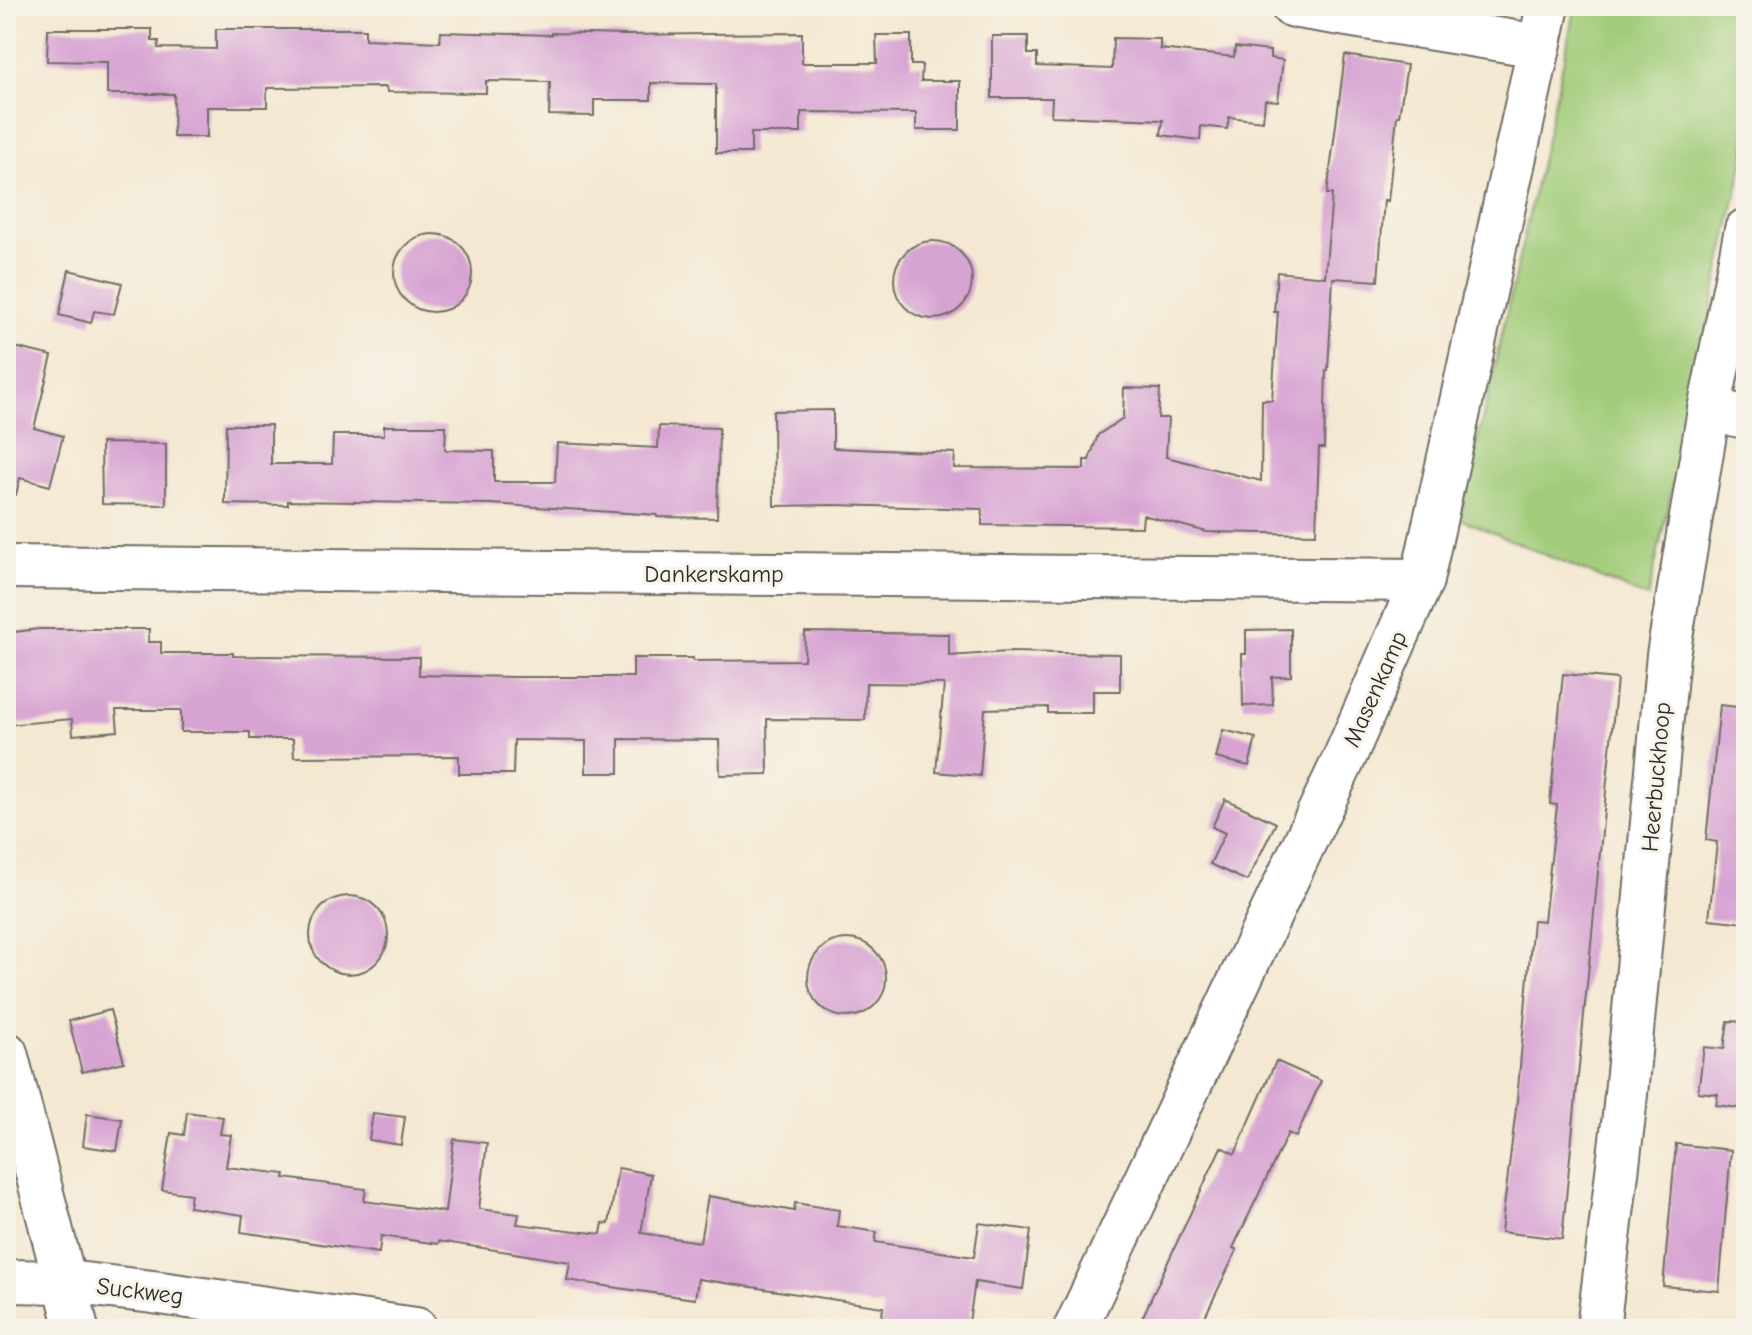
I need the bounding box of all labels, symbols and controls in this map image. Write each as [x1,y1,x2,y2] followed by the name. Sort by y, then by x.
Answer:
[644,560,784,588] street label: Dankerskamp
[1337,627,1413,751] street label: Masenkamp
[1636,701,1676,853] street label: Heerbuckhoop
[95,1272,185,1310] street label: Suckweg

